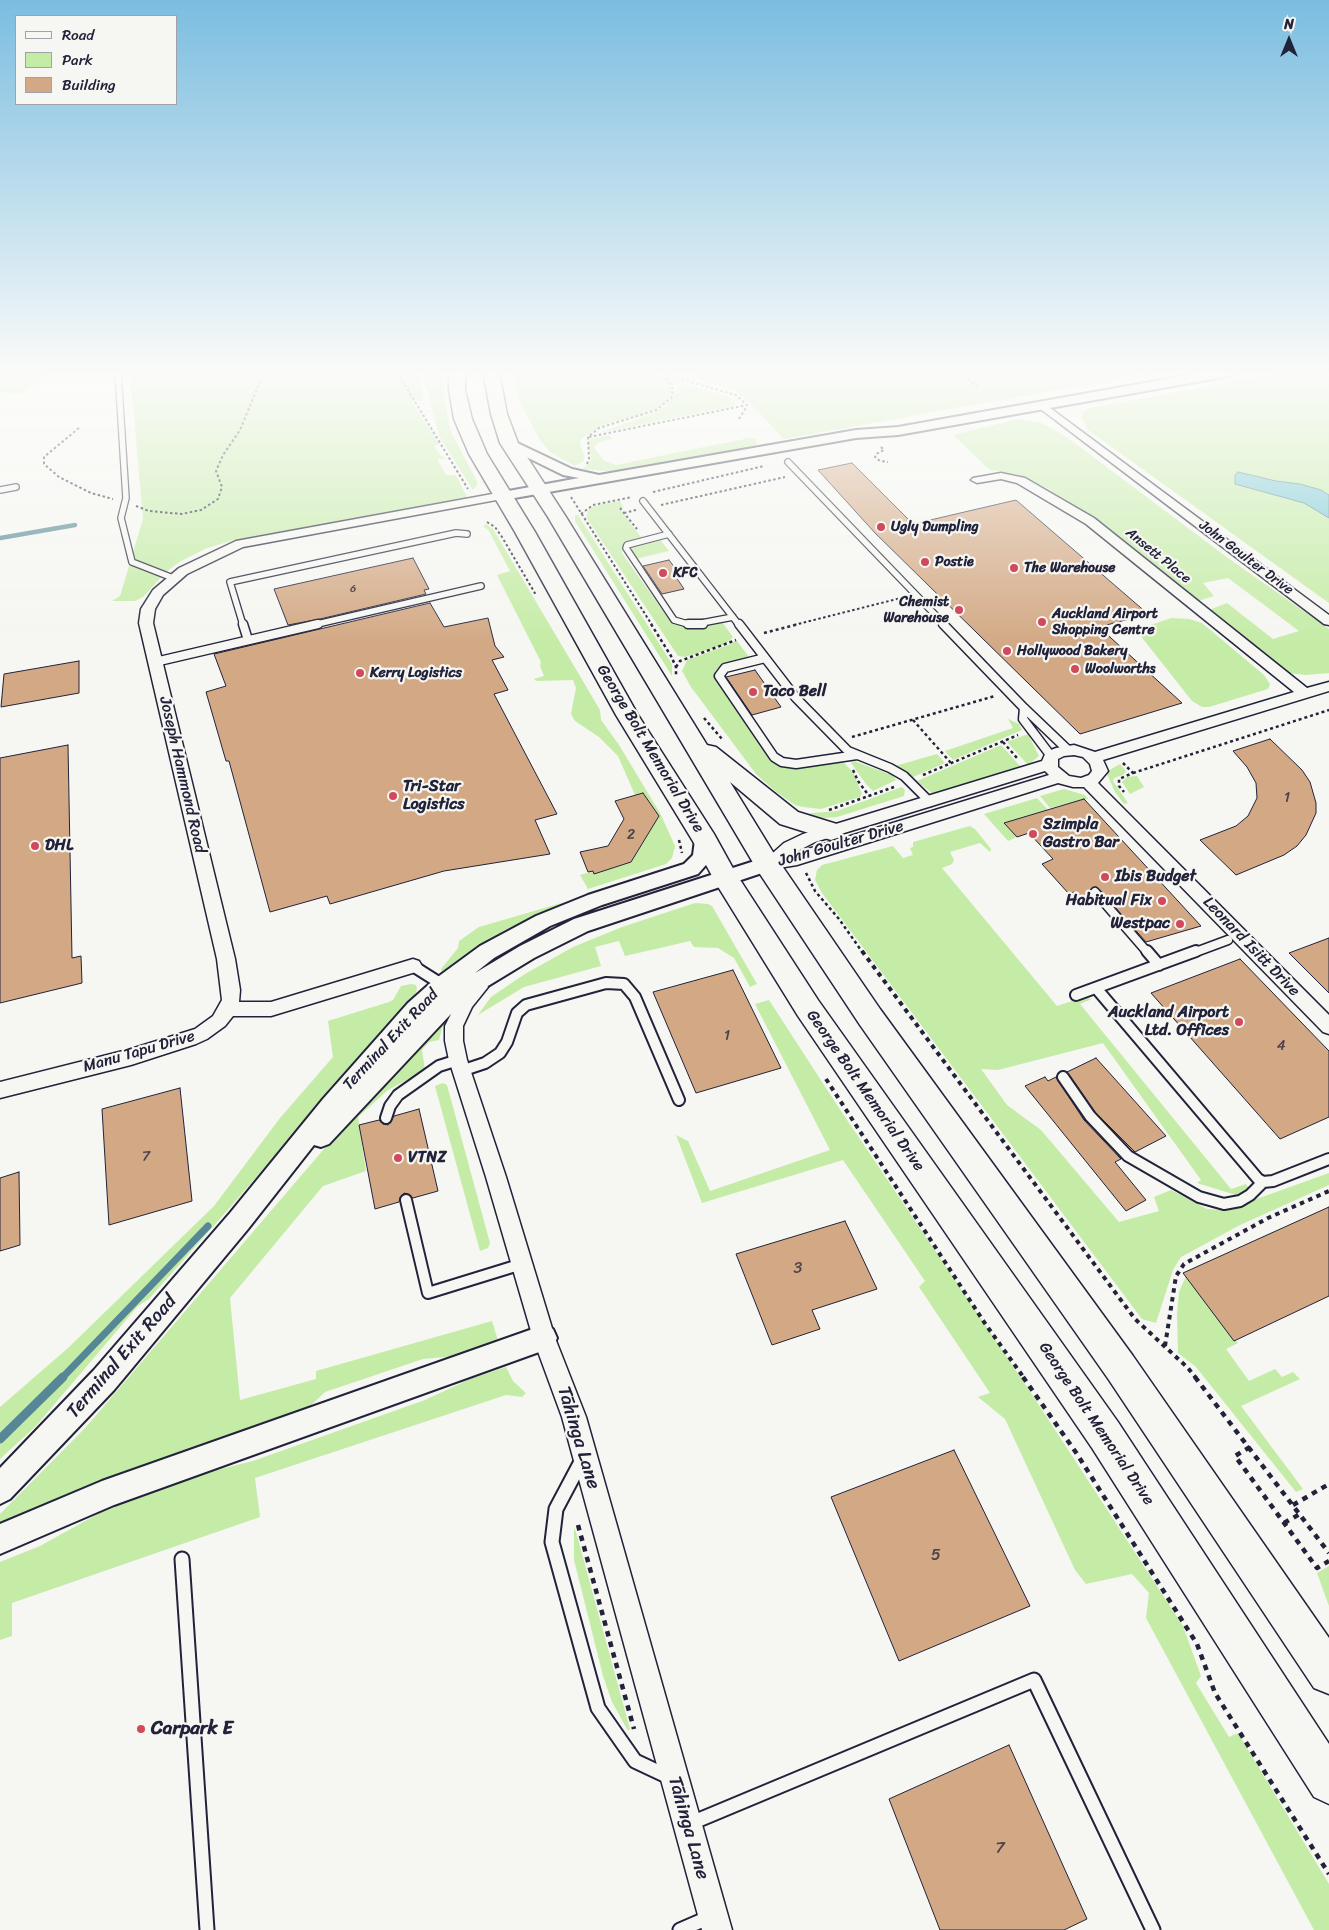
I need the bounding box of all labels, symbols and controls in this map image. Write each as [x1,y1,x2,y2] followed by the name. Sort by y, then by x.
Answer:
[1284,12,1294,37] text: N
[15,15,178,105] legend
[1264,15,1314,65] north arrow
[62,22,94,48] text: Road
[62,47,93,73] text: Park
[62,72,116,98] text: Building
[1196,517,1296,599] street label: John Goulter Drive
[891,519,979,535] place label: Ugly Dumpling
[875,521,887,533] marker: Ugly Dumpling
[1122,525,1194,587] street label: Ansett Place
[935,554,974,570] place label: Postie
[919,556,931,568] marker: Postie
[1024,560,1115,576] place label: The Warehouse
[1008,562,1020,574] marker: The Warehouse
[673,565,698,581] place label: KFC
[657,567,669,579] marker: KFC
[350,582,356,596] house number: 6
[884,594,949,626] place label: Chemist Warehouse
[953,604,965,616] marker: Chemist Warehouse
[1052,606,1158,638] place label: Auckland Airport Shopping Centre
[1036,616,1048,628] marker: Auckland Airport Shopping Centre
[1017,643,1127,659] place label: Hollywood Bakery
[1001,645,1013,657] marker: Hollywood Bakery
[1085,661,1156,677] place label: Woolworths
[592,662,708,836] street label: George Bolt Memorial Drive
[1069,663,1081,675] marker: Woolworths
[370,665,462,681] place label: Kerry Logistics
[354,667,366,679] marker: Kerry Logistics
[763,682,826,702] place label: Taco Bell
[747,686,759,698] marker: Taco Bell
[155,695,209,855] street label: Joseph Hammond Road
[403,777,465,815] place label: Tri-Star Logistics
[387,790,399,802] marker: Tri-Star Logistics
[1284,790,1290,806] house number: 1
[1043,815,1119,853] place label: Szimpla Gastro Bar
[776,817,906,871] street label: John Goulter Drive
[627,827,635,843] house number: 2
[1027,828,1039,840] marker: Szimpla Gastro Bar
[45,836,73,856] place label: DHL
[29,840,41,852] marker: DHL
[1115,867,1196,887] place label: Ibis Budget
[1099,871,1111,883] marker: Ibis Budget
[1066,891,1152,911] place label: Habitual Fix
[1199,893,1303,1001] street label: Leonard Isitt Drive
[1156,895,1168,907] marker: Habitual Fix
[1111,914,1170,934] place label: Westpac
[1174,918,1186,930] marker: Westpac
[339,985,443,1095] street label: Terminal Exit Road
[1108,1003,1229,1041] place label: Auckland Airport Ltd. Offices
[802,1007,928,1175] street label: George Bolt Memorial Drive
[1233,1016,1245,1028] marker: Auckland Airport Ltd. Offices
[81,1027,197,1077] street label: Manu Tapu Drive
[724,1028,730,1044] house number: 1
[1277,1038,1285,1054] house number: 4
[408,1148,447,1168] place label: VTNZ
[142,1149,150,1165] house number: 7
[392,1152,404,1164] marker: VTNZ
[794,1259,802,1279] house number: 3
[62,1291,182,1423] street label: Terminal Exit Road
[1034,1339,1158,1509] street label: George Bolt Memorial Drive
[552,1384,604,1492] street label: Tāhinga Lane
[931,1546,941,1566] house number: 5
[151,1718,233,1740] place label: Carpark E
[135,1723,147,1735] marker: Carpark E
[662,1774,714,1882] street label: Tāhinga Lane
[995,1839,1005,1859] house number: 7

